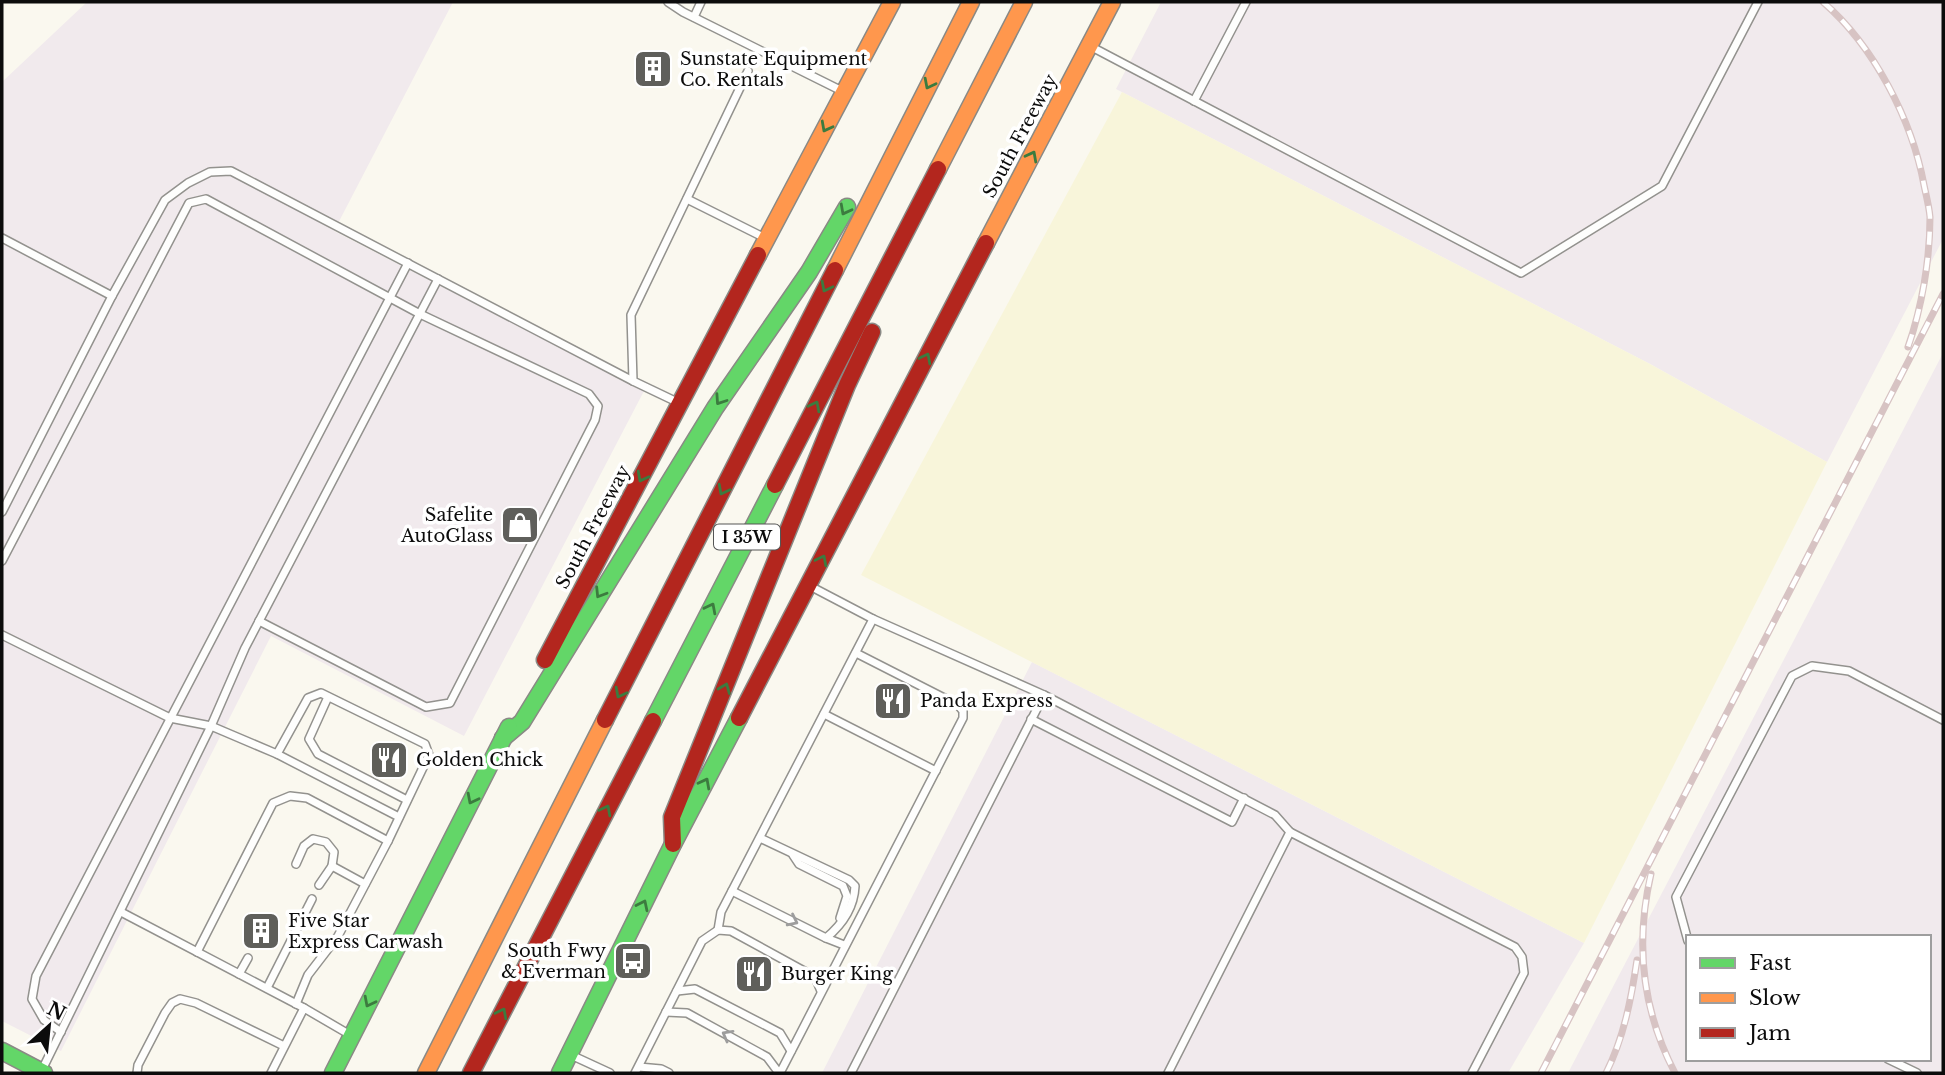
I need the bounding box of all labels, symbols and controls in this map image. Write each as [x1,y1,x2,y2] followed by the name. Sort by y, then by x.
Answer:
[632,48,674,90] building icon: Sunstate Equipment Co. Rentals
[680,48,868,91] place label: Sunstate Equipment Co. Rentals
[978,70,1062,202] street label: South Freeway
[923,77,937,90] one-way arrow
[821,120,835,133] one-way arrow
[1023,151,1037,164] one-way arrow
[840,203,854,215] one-way arrow
[820,280,834,292] one-way arrow
[918,353,932,365] one-way arrow
[716,392,728,405] one-way arrow
[806,401,820,413] one-way arrow
[551,461,635,593] street label: South Freeway
[637,470,650,482] one-way arrow
[717,483,731,495] one-way arrow
[400,504,493,547] place label: Safelite AutoGlass
[499,504,541,546] shop icon: Safelite AutoGlass
[714,524,780,550] road number: I 35W
[814,555,828,568] one-way arrow
[596,585,608,598] one-way arrow
[702,603,716,615] one-way arrow
[872,680,914,722] restaurant icon: Panda Express
[716,682,730,694] one-way arrow
[614,686,628,698] one-way arrow
[920,690,1053,712] place label: Panda Express
[368,739,410,781] restaurant icon: Golden Chick
[416,749,543,771] place label: Golden Chick
[697,778,710,791] one-way arrow
[467,792,481,804] one-way arrow
[598,805,612,817] one-way arrow
[635,900,649,912] one-way arrow
[240,910,282,952] building icon: Five Star Express Carwash
[288,910,443,953] place label: Five Star Express Carwash
[786,913,798,927] one-way arrow
[1686,935,1931,1061] legend
[501,940,606,983] place label: South Fwy & Everman
[612,940,654,982] bus stop icon: South Fwy & Everman
[1749,950,1791,976] text: Fast
[733,953,775,995] restaurant icon: Burger King
[781,963,893,985] place label: Burger King
[1749,985,1801,1011] text: Slow
[14,991,84,1061] north arrow
[364,995,378,1007] one-way arrow
[43,997,70,1026] text: N
[494,1007,508,1020] one-way arrow
[1746,1020,1791,1046] text: Jam
[722,1030,734,1043] one-way arrow

